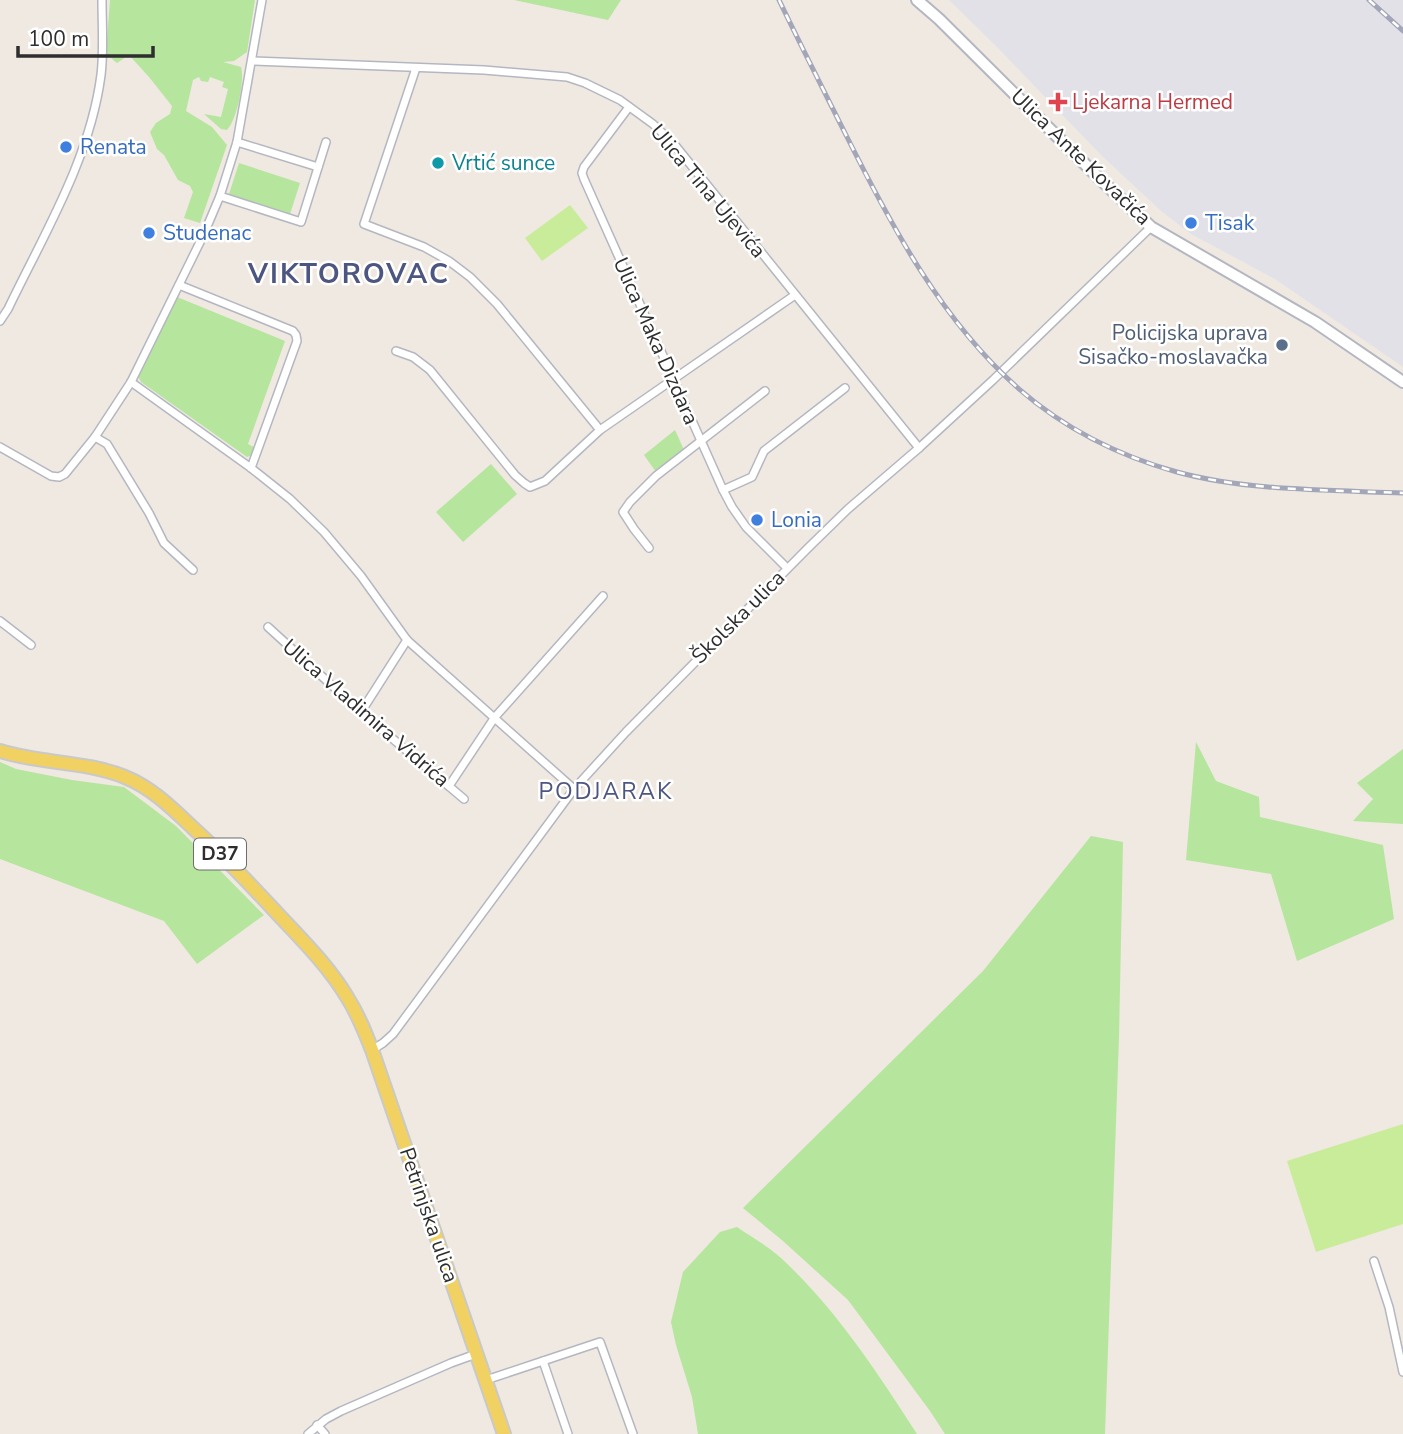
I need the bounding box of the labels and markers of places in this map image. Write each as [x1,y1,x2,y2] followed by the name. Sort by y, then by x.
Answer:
[1072,88,1233,116] place label: Ljekarna Hermed
[1050,94,1066,110] marker: Ljekarna Hermed
[80,133,147,161] place label: Renata
[58,139,74,155] marker: Renata
[451,149,555,177] place label: Vrtić sunce
[430,155,446,171] marker: Vrtić sunce
[1205,209,1255,237] place label: Tisak
[1183,215,1199,231] marker: Tisak
[163,219,251,247] place label: Studenac
[141,225,157,241] marker: Studenac
[1078,319,1268,371] place label: Policijska uprava Sisačko-moslavačka
[1274,337,1290,353] marker: Policijska uprava Sisačko-moslavačka
[771,506,822,534] place label: Lonia
[749,512,765,528] marker: Lonia

